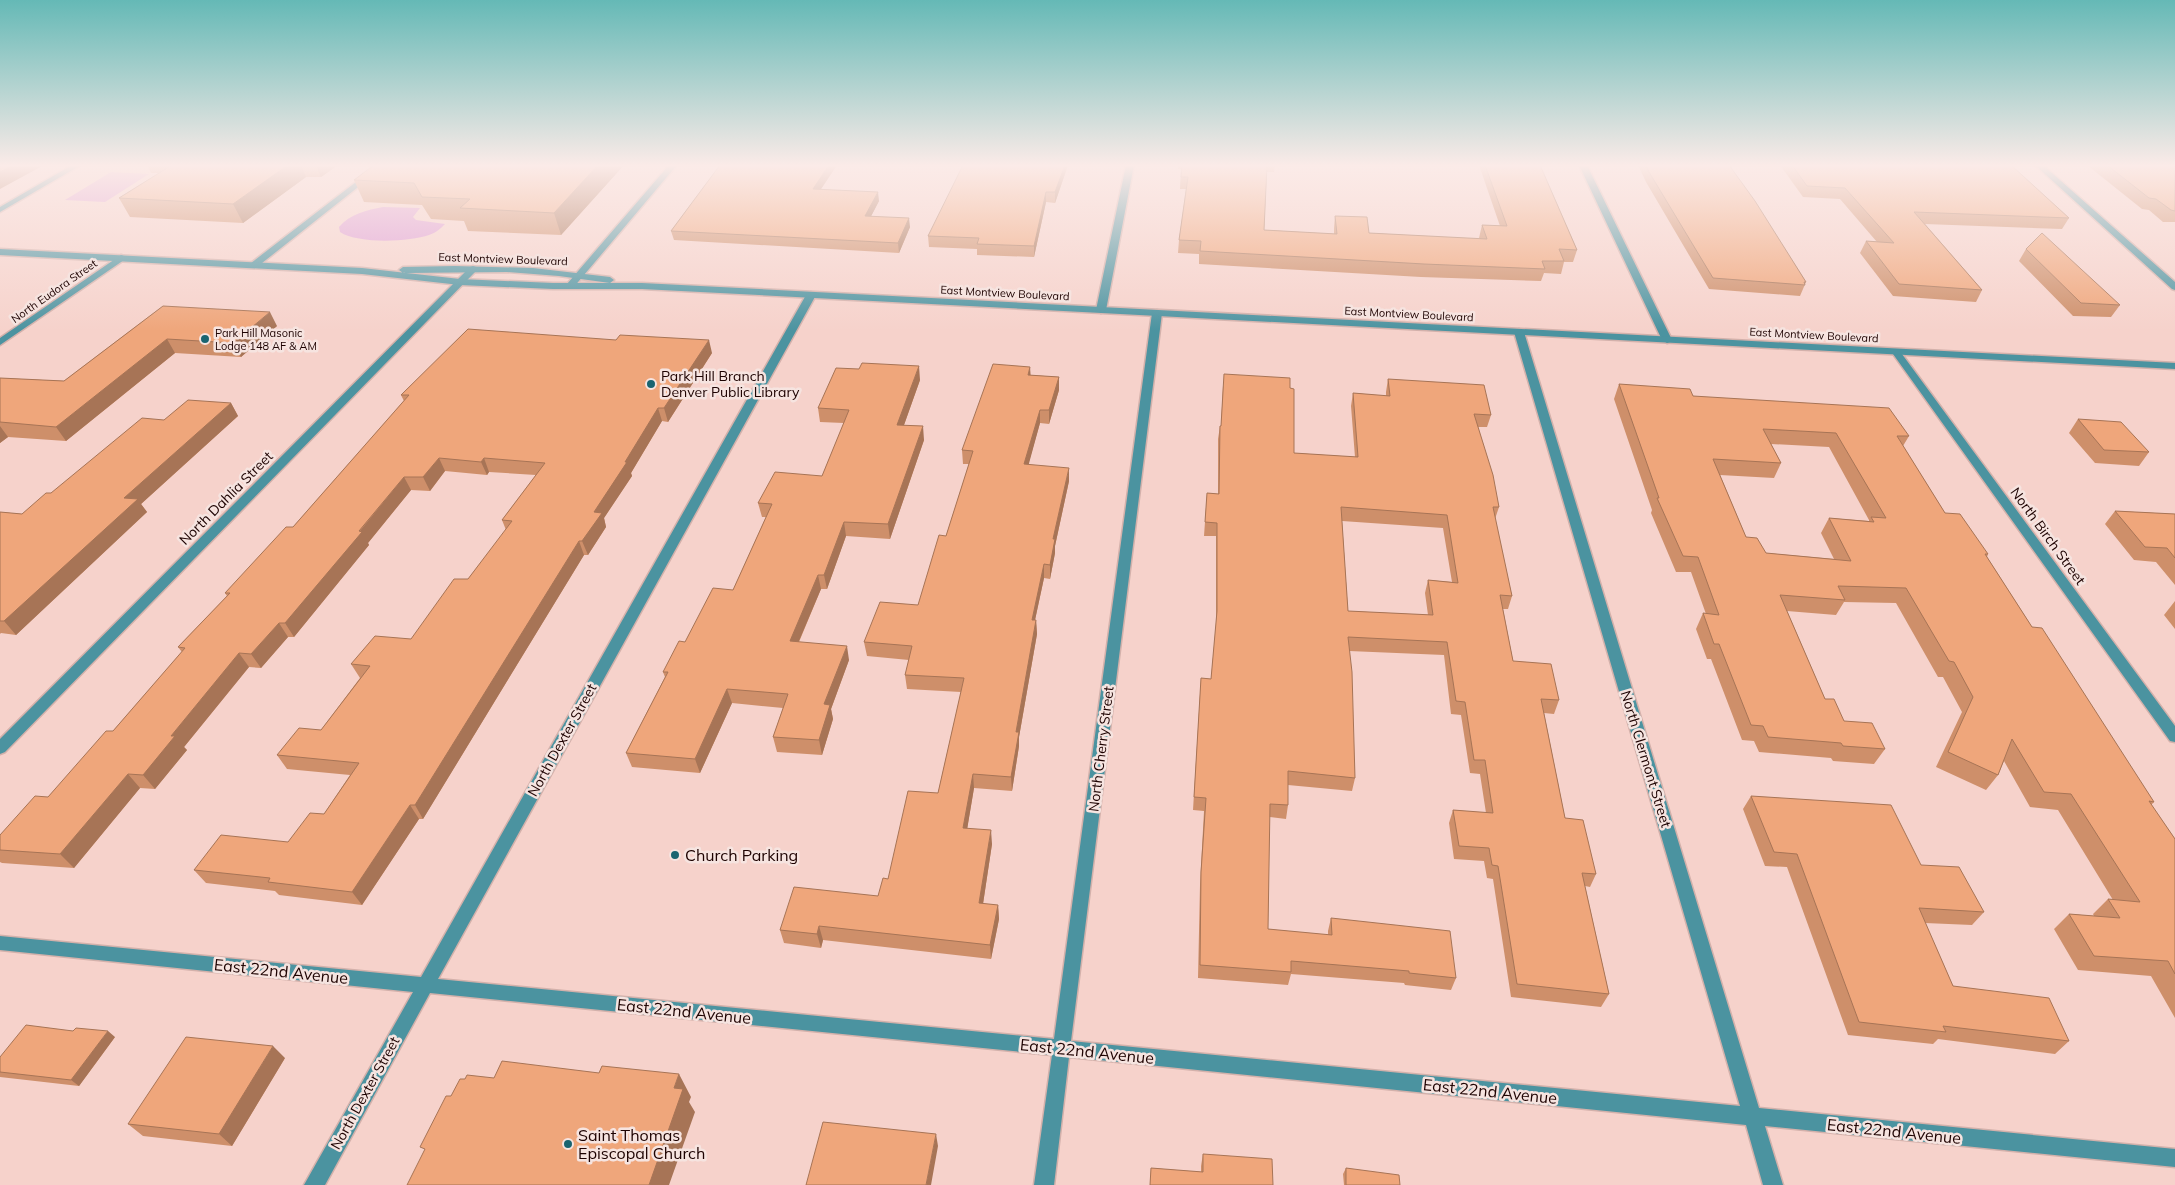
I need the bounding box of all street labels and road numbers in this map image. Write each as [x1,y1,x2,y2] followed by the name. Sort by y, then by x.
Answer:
[438,250,568,268] street label: East Montview Boulevard
[8,256,100,326] street label: North Eudora Street
[940,283,1070,303] street label: East Montview Boulevard
[1344,304,1474,324] street label: East Montview Boulevard
[1749,325,1879,345] street label: East Montview Boulevard
[175,447,277,549] street label: North Dahlia Street
[2007,484,2089,588] street label: North Birch Street
[524,680,600,799] street label: North Dexter Street
[1084,685,1118,813] street label: North Cherry Street
[1617,688,1675,830] street label: North Clermont Street
[213,954,349,988] street label: East 22nd Avenue
[616,994,752,1028] street label: East 22nd Avenue
[327,1033,403,1152] street label: North Dexter Street
[1019,1034,1155,1068] street label: East 22nd Avenue
[1422,1074,1558,1108] street label: East 22nd Avenue
[1826,1114,1962,1148] street label: East 22nd Avenue

